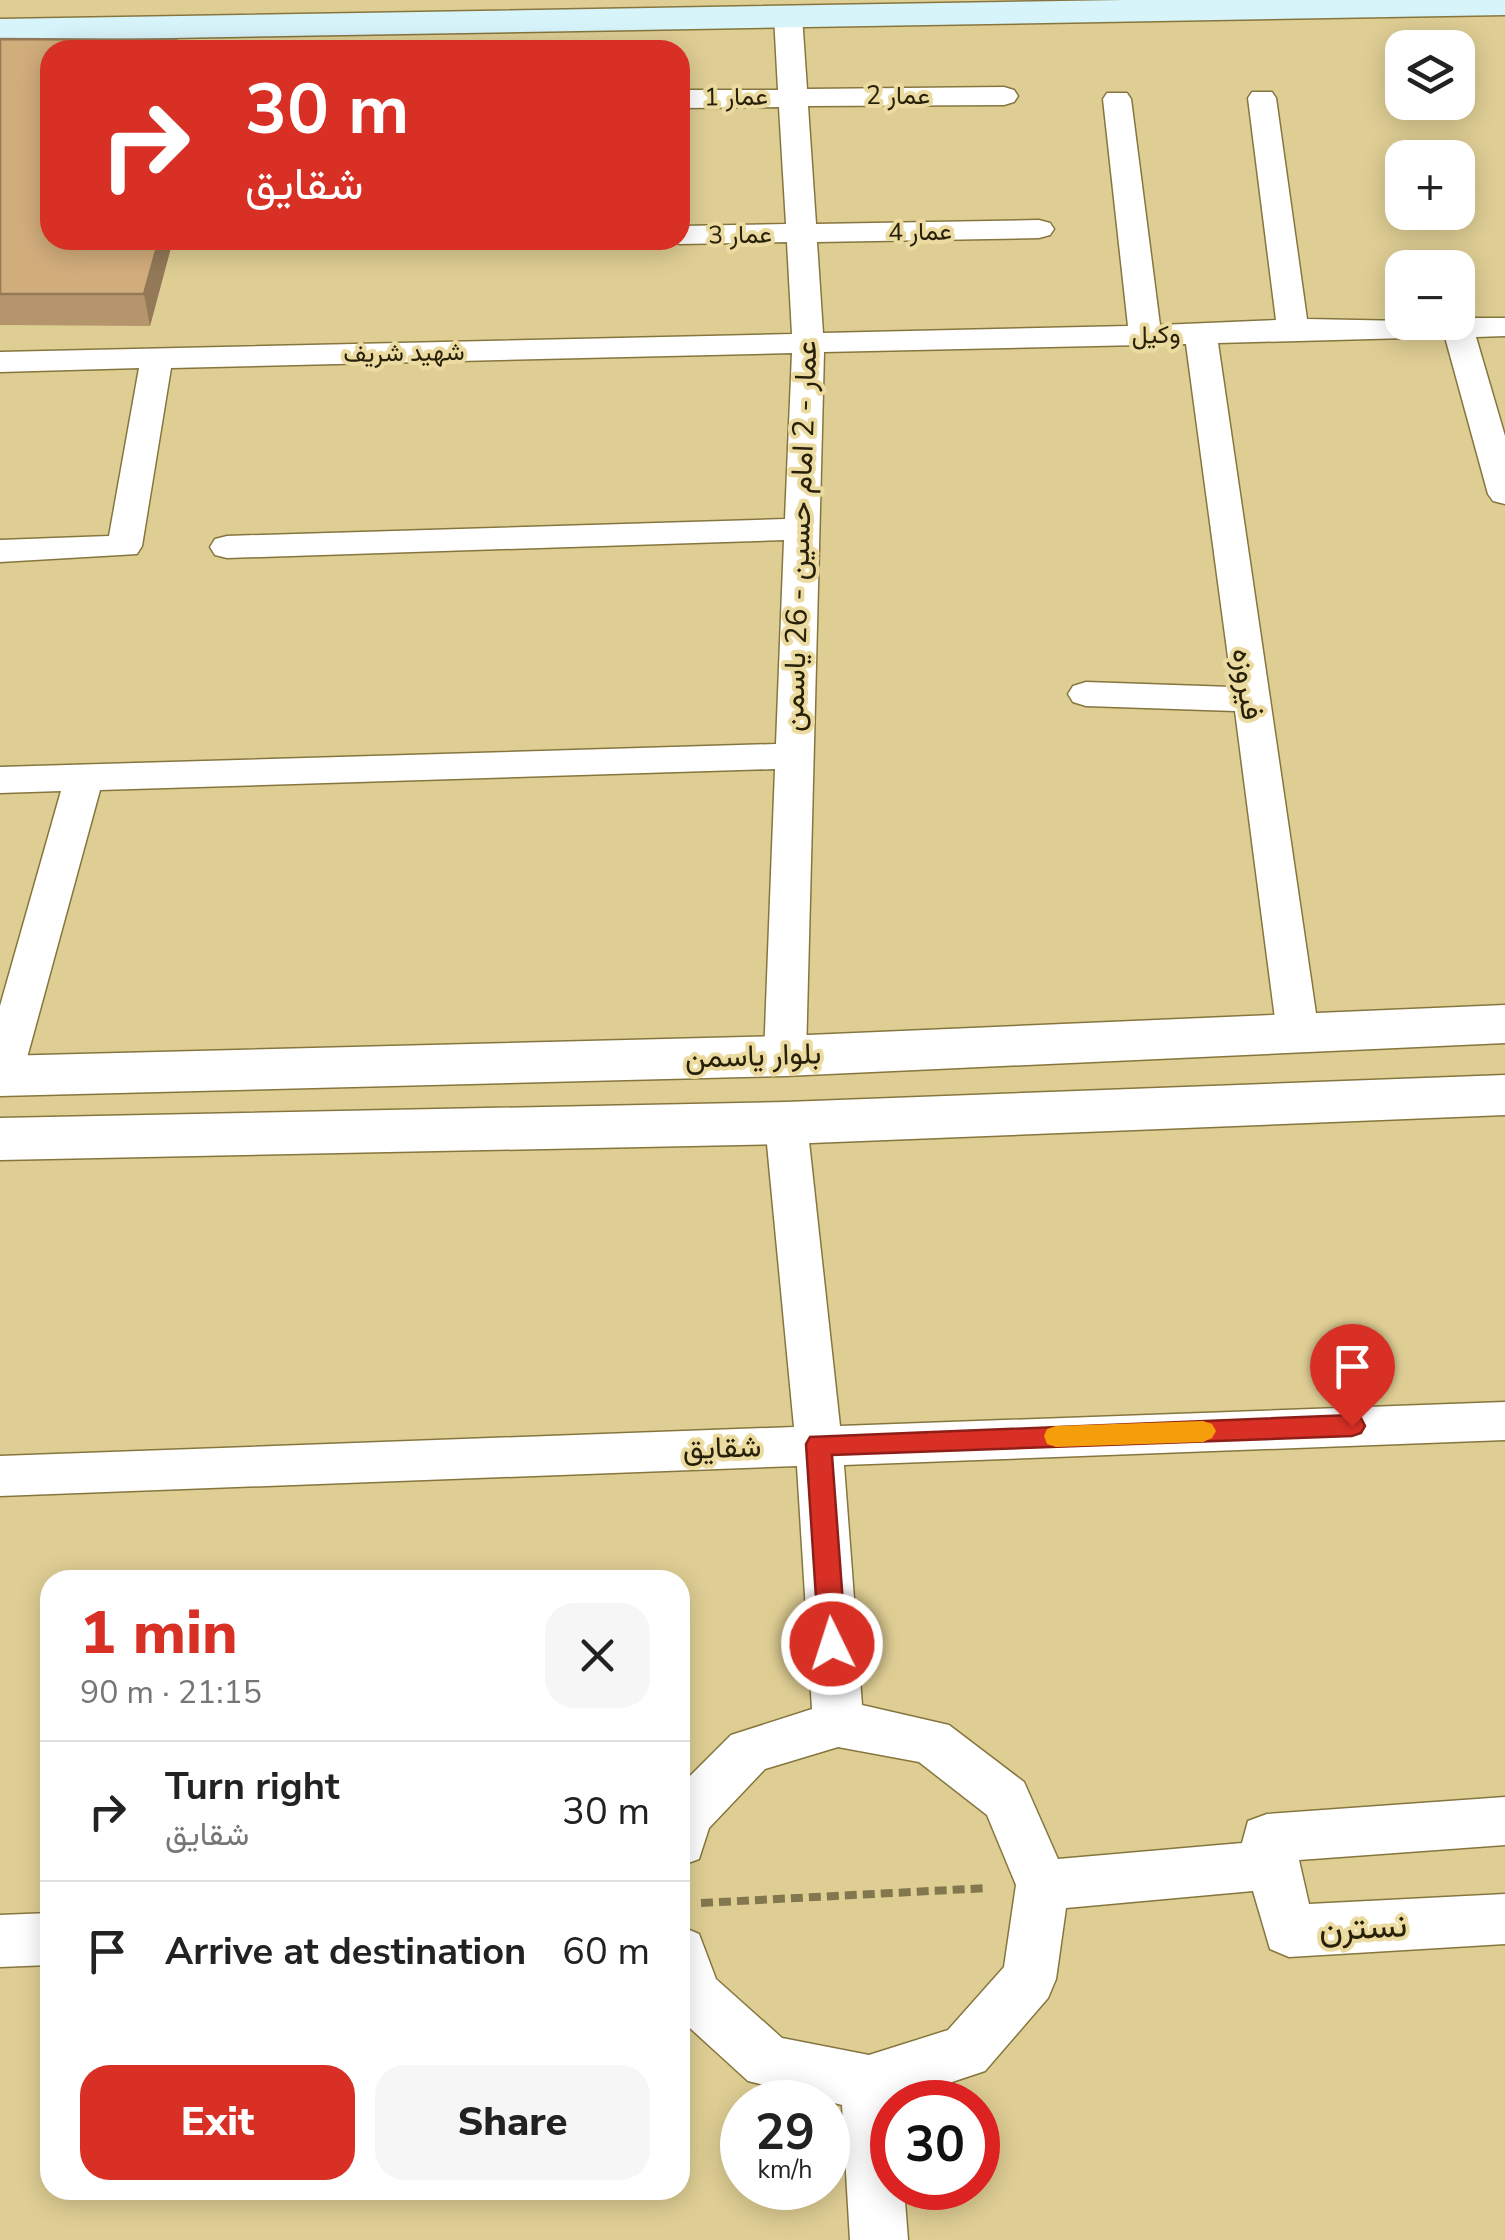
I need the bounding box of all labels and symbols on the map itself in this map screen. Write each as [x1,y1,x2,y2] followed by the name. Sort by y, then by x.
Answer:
[704,79,768,115] street label: عمار 1
[866,79,930,113] street label: عمار 2
[888,214,952,250] street label: عمار 4
[708,217,772,253] street label: عمار 3
[1131,318,1181,352] street label: وکیل
[343,335,465,371] street label: شهید شریف
[773,340,827,732] street label: عمار - 2 امام حسین - 26 یاسمن
[1222,645,1272,723] street label: فیروزه
[684,1033,822,1079] street label: بلوار یاسمن
[1310,1324,1395,1427] pin
[682,1426,762,1470] street label: شقایق
[780,1592,884,1696] position arrow
[1318,1901,1408,1953] street label: نسترن
[870,2080,1000,2210] speed limit sign: 30

